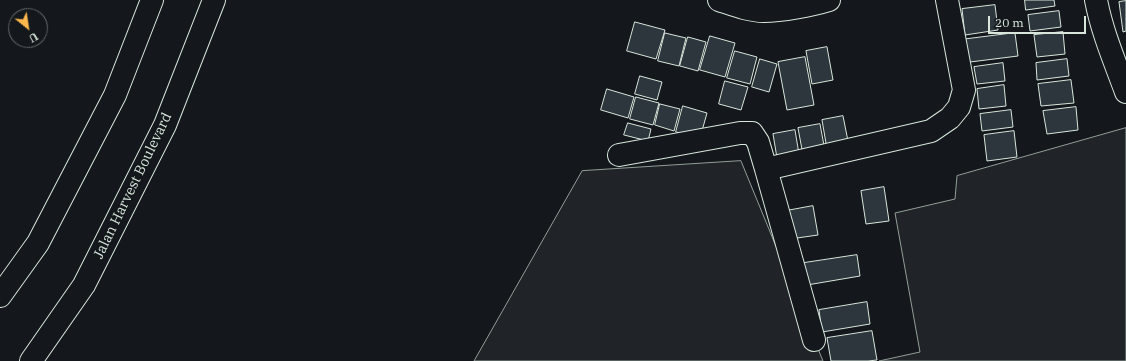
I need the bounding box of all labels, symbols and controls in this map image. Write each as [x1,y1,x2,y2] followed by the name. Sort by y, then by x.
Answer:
[8,8,48,48] north arrow
[990,8,1088,34] scale bar
[995,15,1024,30] text: 20 m
[26,29,41,46] text: U
[90,110,176,262] street label: Jalan Harvest Boulevard

